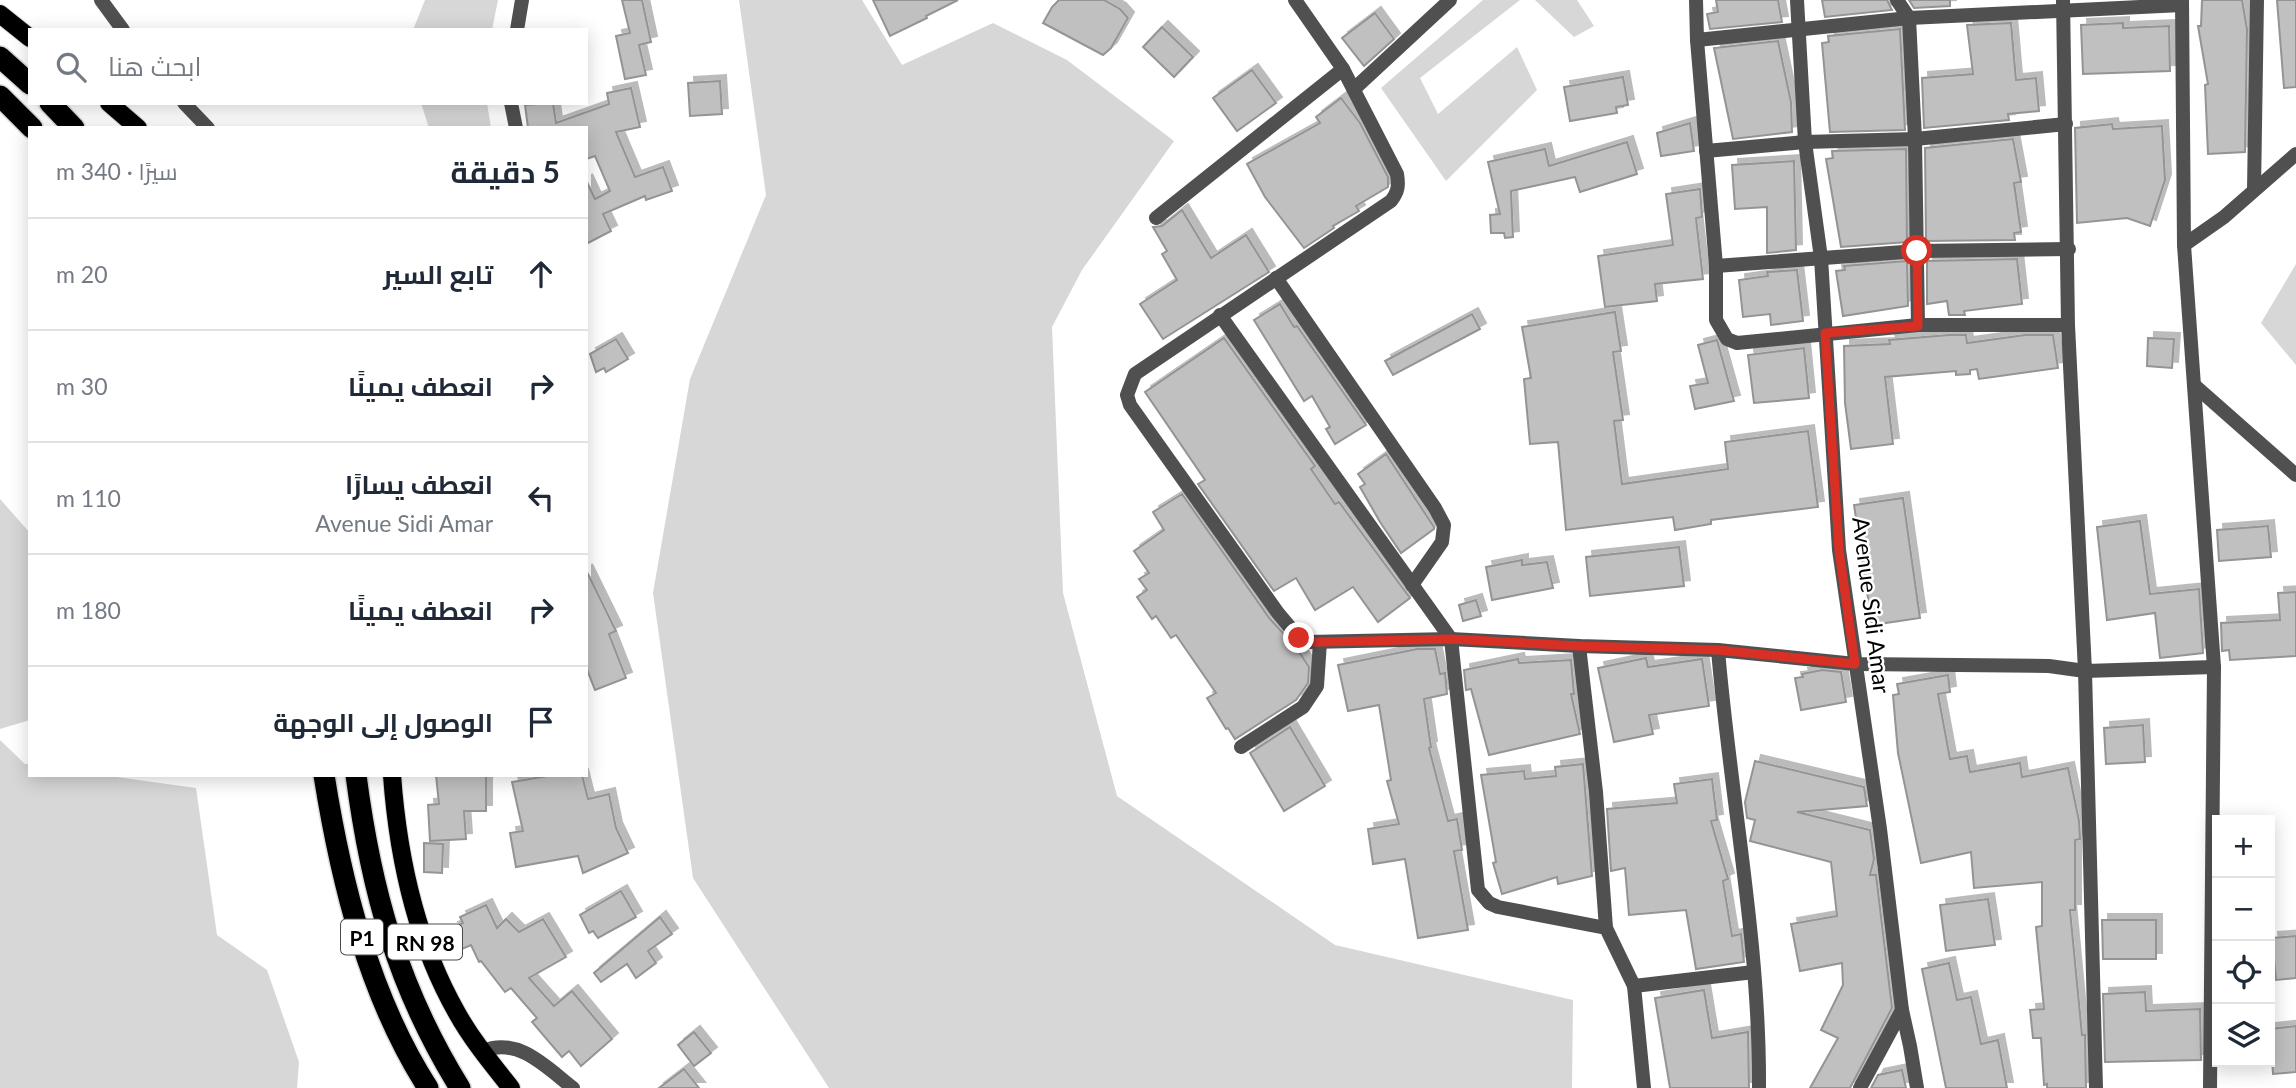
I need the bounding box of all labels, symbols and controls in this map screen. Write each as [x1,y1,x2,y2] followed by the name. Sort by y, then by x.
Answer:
[28,28,588,105] search box
[52,48,90,86] icon: search
[108,50,202,82] text: ابحث هنا
[450,153,560,189] text: 5 دقيقة
[56,157,177,185] text: سيرًا · 340 m
[1901,235,1932,266] route start
[522,255,560,293] icon: ahead
[383,258,493,290] text: تابع السير
[56,260,108,288] text: 20 m
[522,367,560,405] icon: right
[348,370,493,402] text: انعطف يمينًا
[56,372,108,400] text: 30 m
[345,468,493,500] text: انعطف يسارًا
[522,479,560,517] icon: left
[56,484,121,512] text: 110 m
[315,509,493,537] text: Avenue Sidi Amar
[1847,515,1897,696] street label: Avenue Sidi Amar
[522,591,560,629] icon: right
[348,594,493,626] text: انعطف يمينًا
[56,596,121,624] text: 180 m
[1283,622,1314,653] route end
[522,703,560,741] icon: arrive
[273,706,493,738] text: الوصول إلى الوجهة
[2212,815,2275,1067] map controls
[2212,815,2275,878] button: +
[2212,878,2275,941] button: −
[341,920,383,954] road number: P1
[388,925,462,960] road number: RN 98
[2212,941,2275,1004] button: locate
[2212,1004,2275,1067] button: layers

